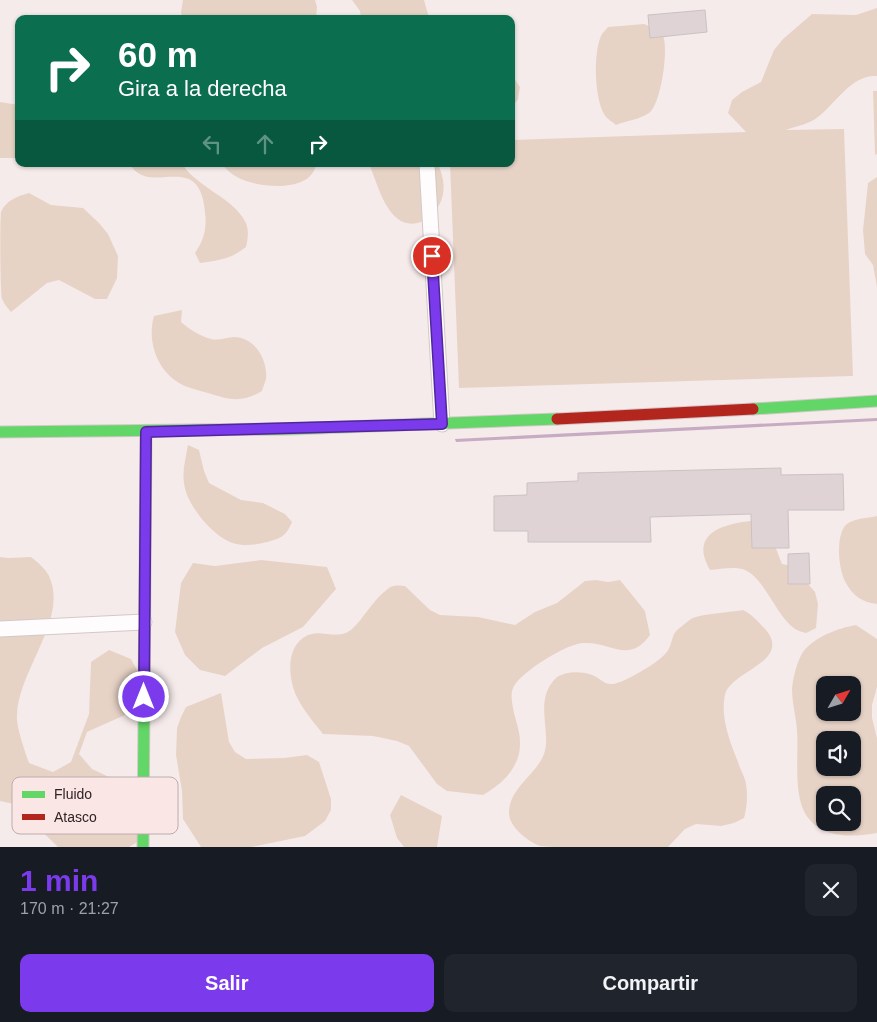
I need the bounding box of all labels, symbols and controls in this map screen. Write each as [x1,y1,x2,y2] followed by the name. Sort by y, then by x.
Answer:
[35,35,100,100] icon: right
[118,35,198,74] text: 60 m
[118,76,287,101] text: Gira a la derecha
[198,130,226,158] icon: left
[251,130,279,158] icon: ahead
[304,130,332,158] icon: right
[411,235,453,277] pin
[418,242,446,270] icon: arrive
[117,670,169,722] position arrow
[816,676,861,721] north arrow
[816,676,861,831] map controls
[816,731,861,776] button: sound
[12,777,178,834] legend
[54,786,92,802] text: Fluido
[816,786,861,831] button: search
[54,809,97,825] text: Atasco
[20,864,98,897] text: 1 min
[805,864,857,916] button: close
[20,900,119,917] text: 170 m · 21:27
[20,954,434,1012] button: Salir
[444,954,857,1012] button: Compartir

